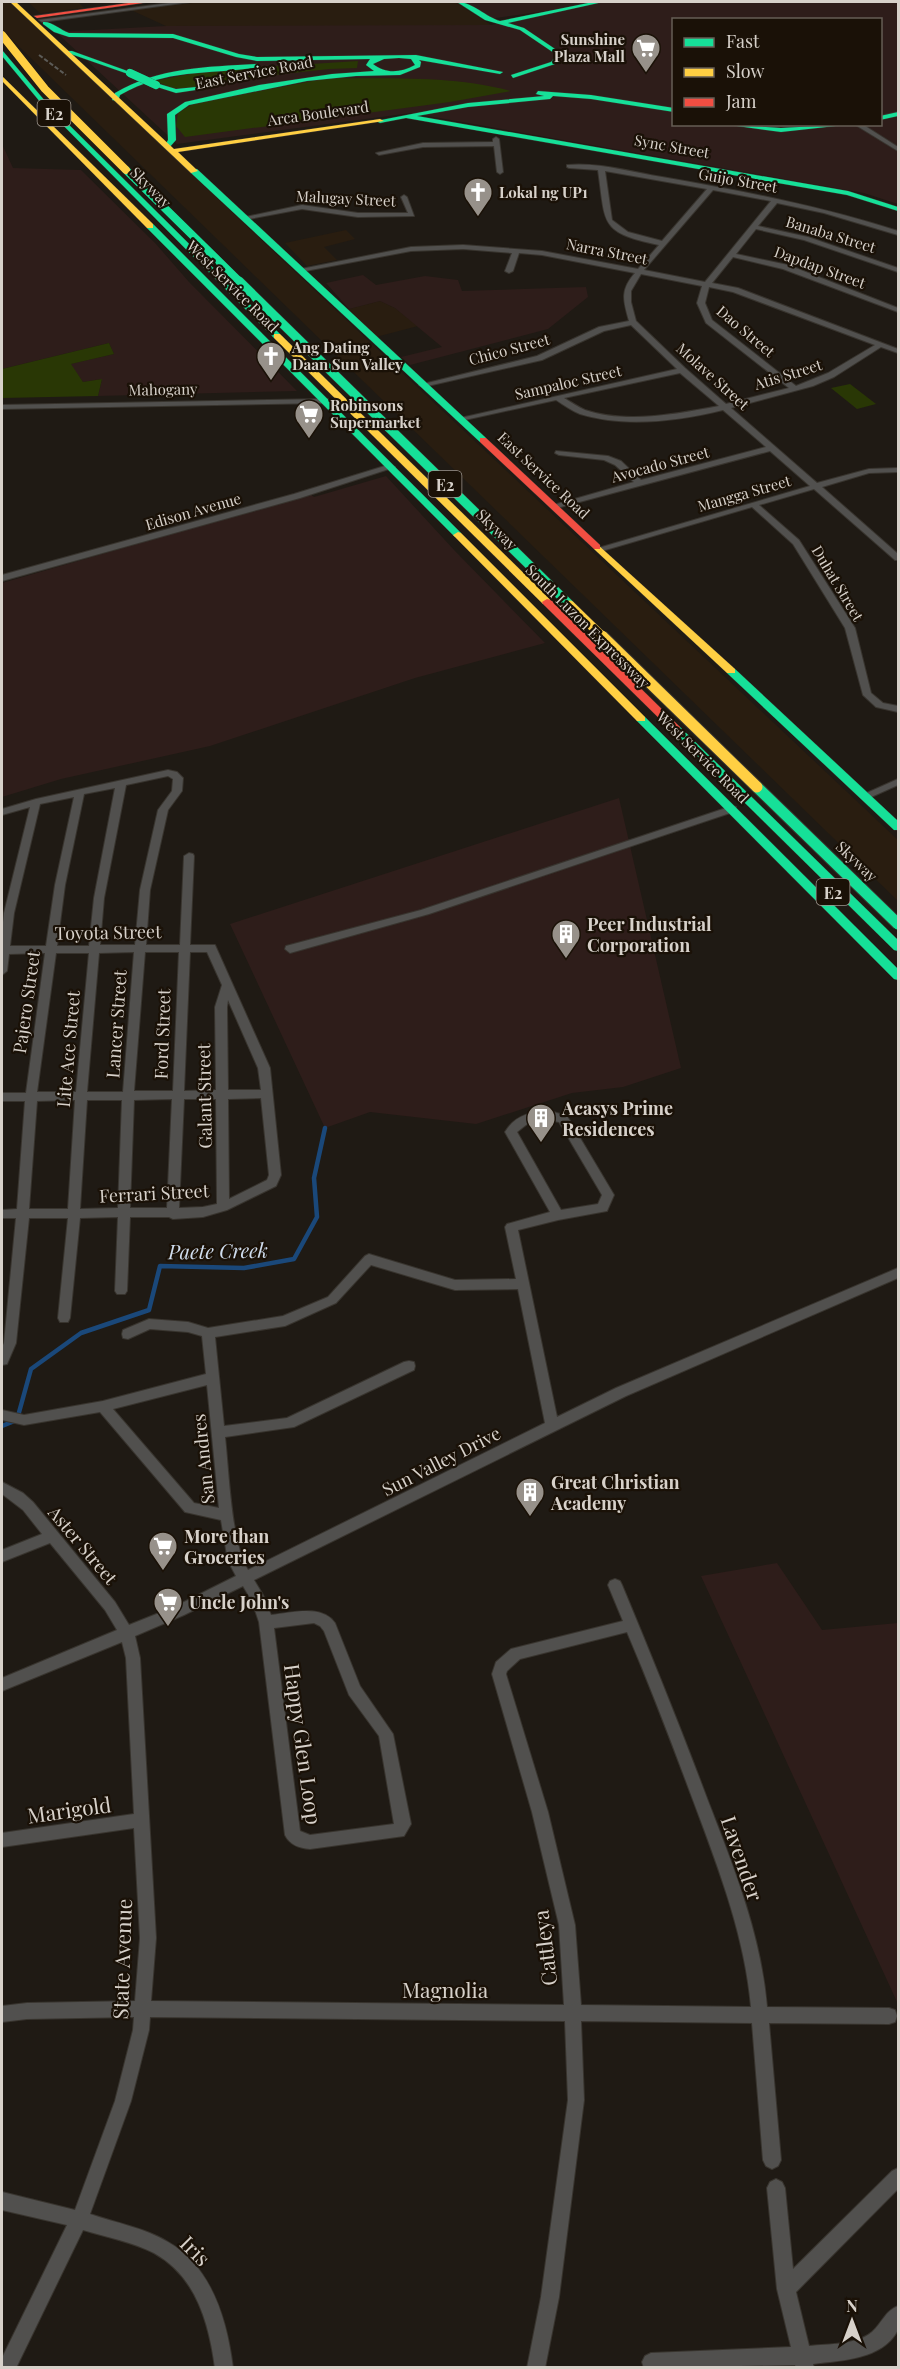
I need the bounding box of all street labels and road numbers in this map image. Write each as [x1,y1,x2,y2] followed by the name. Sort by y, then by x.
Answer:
[194,51,315,93] street label: East Service Road
[265,96,370,130] street label: Arca Boulevard
[38,100,70,126] road number: E2
[633,130,712,163] street label: Sync Street
[126,162,176,212] street label: Skyway
[697,163,780,197] street label: Guijo Street
[296,185,397,211] street label: Malugay Street
[784,211,879,257] street label: Banaba Street
[565,233,650,269] street label: Narra Street
[182,235,284,337] street label: West Service Road
[772,241,869,293] street label: Dapdap Street
[713,301,780,362] street label: Dao Street
[466,328,552,369] street label: Chico Street
[672,338,754,414] street label: Molave Street
[751,354,825,394] street label: Atis Street
[513,360,624,404] street label: Sampaloc Street
[128,378,198,400] street label: Mahogany
[494,427,595,523] street label: East Service Road
[608,441,712,487] street label: Avocado Street
[695,470,794,516] street label: Mangga Street
[428,471,462,497] road number: E2
[143,488,243,534] street label: Edison Avenue
[472,504,522,554] street label: Skyway
[808,541,869,625] street label: Duhat Street
[522,560,655,693] street label: South Luzon Expressway
[652,706,754,808] street label: West Service Road
[832,836,882,886] street label: Skyway
[816,879,850,905] road number: E2
[54,919,162,945] street label: Toyota Street
[7,948,45,1055] street label: Pajero Street
[100,968,132,1079] street label: Lancer Street
[148,988,176,1080] street label: Ford Street
[51,989,85,1108] street label: Lite Ace Street
[191,1043,217,1149] street label: Galant Street
[98,1178,210,1208] street label: Ferrari Street
[186,1413,220,1505] street label: San Andres
[378,1421,504,1501] street label: Sun Valley Drive
[43,1500,123,1590] street label: Aster Street
[279,1662,329,1826] street label: Happy Glen Loop
[25,1789,113,1829] street label: Marigold
[715,1812,771,1905] street label: Lavender
[105,1898,137,2020] street label: State Avenue
[525,1908,563,1987] street label: Cattleya
[402,1975,489,2003] street label: Magnolia
[175,2229,217,2271] street label: Iris

